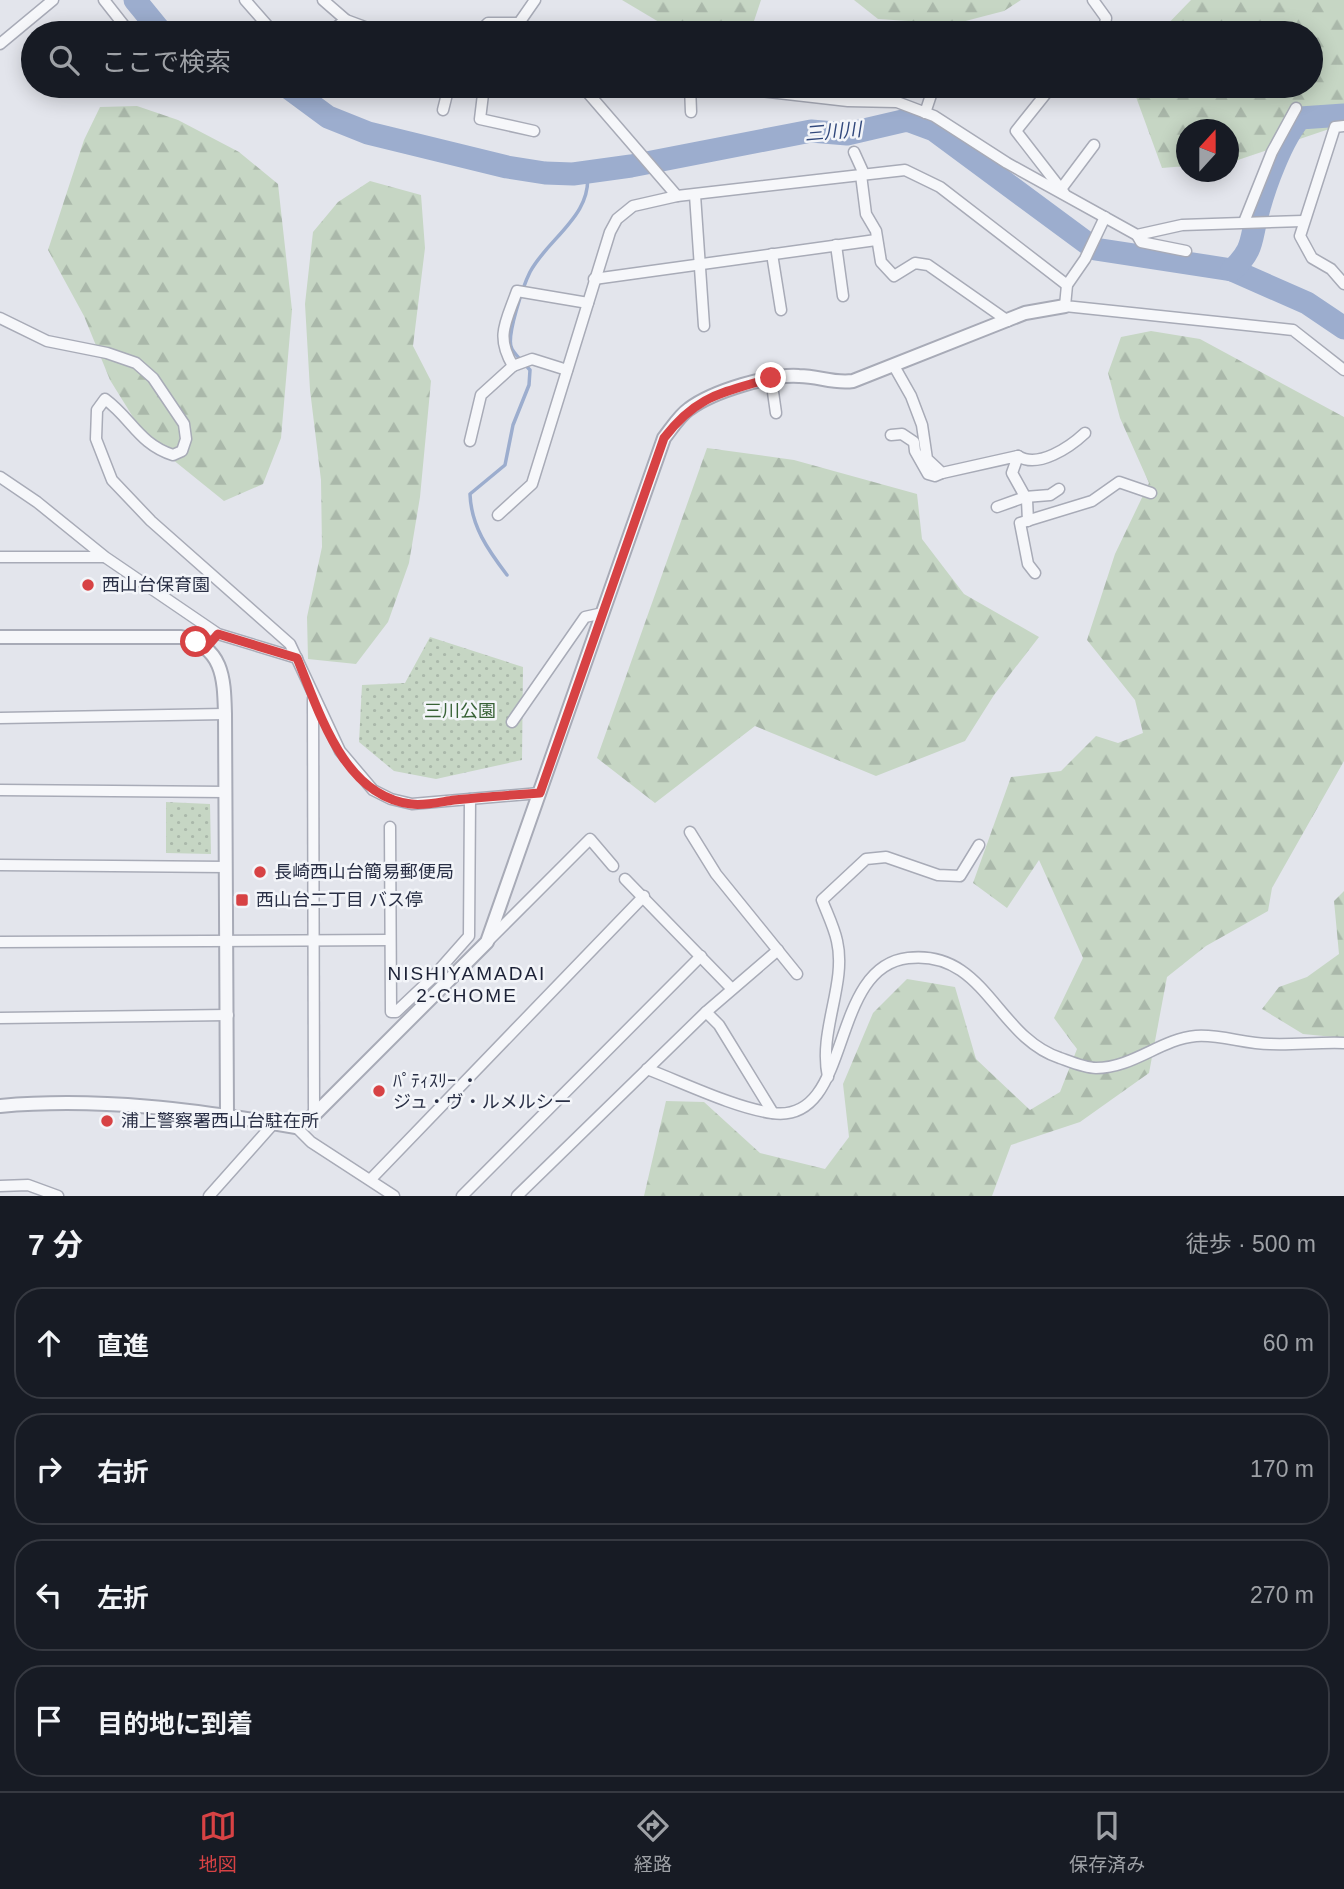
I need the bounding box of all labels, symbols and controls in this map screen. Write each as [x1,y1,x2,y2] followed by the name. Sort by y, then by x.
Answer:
[21,21,1323,98] search box
[45,41,83,79] icon: search
[101,47,231,77] text: ここで検索
[804,118,864,144] water label: 三川川
[1176,119,1239,182] north arrow
[755,362,786,393] route end
[102,575,210,595] place label: 西山台保育園
[80,577,96,593] marker: 西山台保育園
[180,626,211,657] route start
[424,701,496,721] park label: 三川公園
[274,862,454,882] place label: 長崎西山台簡易郵便局
[252,864,268,880] marker: 長崎西山台簡易郵便局
[256,890,423,910] place label: 西山台二丁目 バス停
[234,892,250,908] marker: 西山台二丁目 バス停
[388,963,546,1006] district label: NISHIYAMADAI 2-CHOME
[393,1071,572,1112] place label: ﾊﾟﾃｨｽﾘｰ ・ ジュ・ヴ・ルメルシー
[371,1083,387,1099] marker: ﾊﾟﾃｨｽﾘｰ ・ ジュ・ヴ・ルメルシー
[121,1111,319,1131] place label: 浦上警察署西山台駐在所
[99,1113,115,1129] marker: 浦上警察署西山台駐在所
[28,1228,83,1261] text: 7 分
[1186,1231,1316,1257] text: 徒歩 · 500 m
[30,1324,68,1362] icon: ahead
[1263,1330,1314,1356] text: 60 m
[97,1331,149,1361] text: 直進
[30,1450,68,1488] icon: right
[1250,1456,1314,1482] text: 170 m
[97,1457,149,1487] text: 右折
[30,1576,68,1614] icon: left
[1250,1582,1314,1608] text: 270 m
[97,1583,149,1613] text: 左折
[30,1702,68,1740] icon: arrive
[97,1709,253,1739] text: 目的地に到着
[199,1807,237,1876] tab: 地図
[634,1807,672,1876] tab: 経路
[1069,1807,1145,1876] tab: 保存済み

